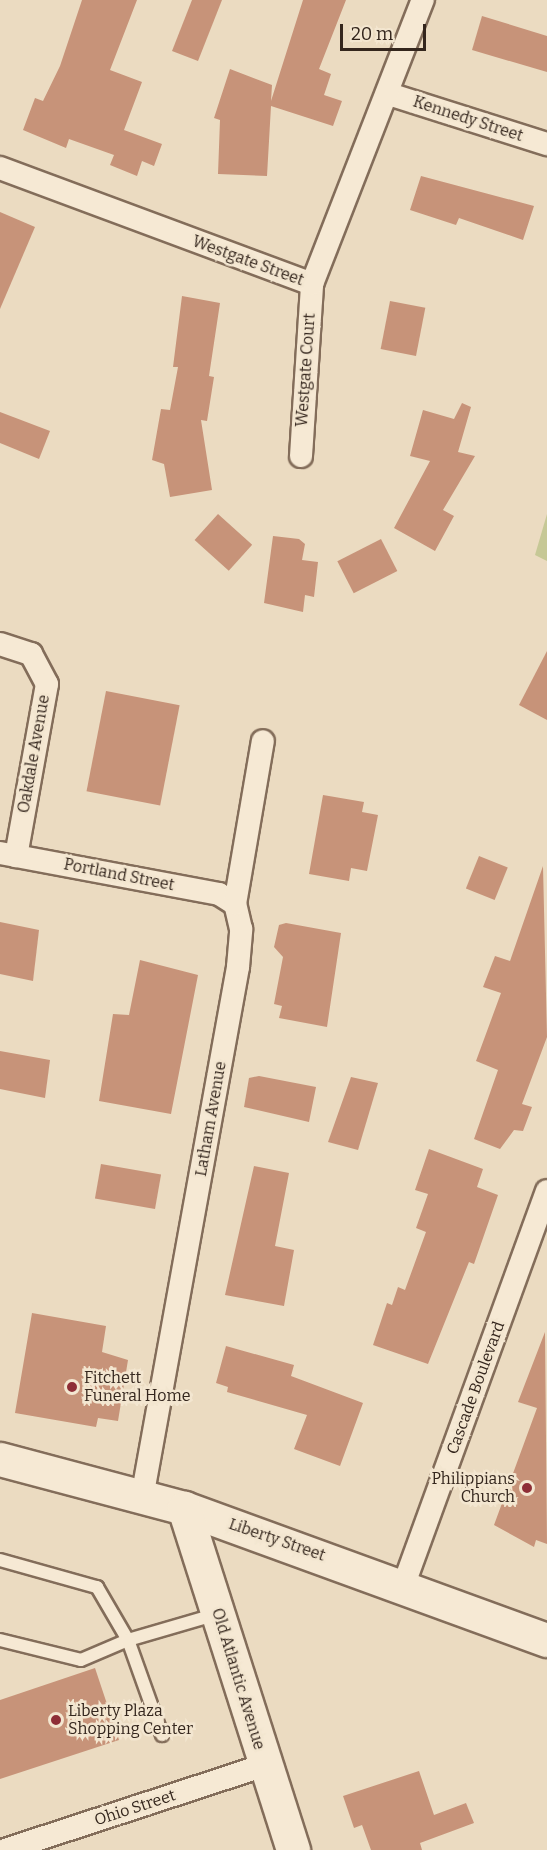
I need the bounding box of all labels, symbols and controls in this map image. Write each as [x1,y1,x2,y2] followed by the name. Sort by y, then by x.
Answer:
[343,12,428,50] scale bar
[351,23,393,45] text: 20 m
[411,92,525,146] street label: Kennedy Street
[190,232,306,290] street label: Westgate Street
[292,312,320,428] street label: Westgate Court
[14,693,54,815] street label: Oakdale Avenue
[62,855,176,895] street label: Portland Street
[191,1060,231,1178] street label: Latham Avenue
[443,1319,509,1457] street label: Cascade Boulevard
[84,1368,190,1406] place label: Fitchett Funeral Home
[65,1380,79,1394] marker: Fitchett Funeral Home
[431,1469,515,1507] place label: Philippians Church
[520,1481,534,1495] marker: Philippians Church
[226,1514,328,1566] street label: Liberty Street
[207,1606,269,1752] street label: Old Atlantic Avenue
[68,1701,193,1739] place label: Liberty Plaza Shopping Center
[49,1713,63,1727] marker: Liberty Plaza Shopping Center
[92,1786,178,1830] street label: Ohio Street

